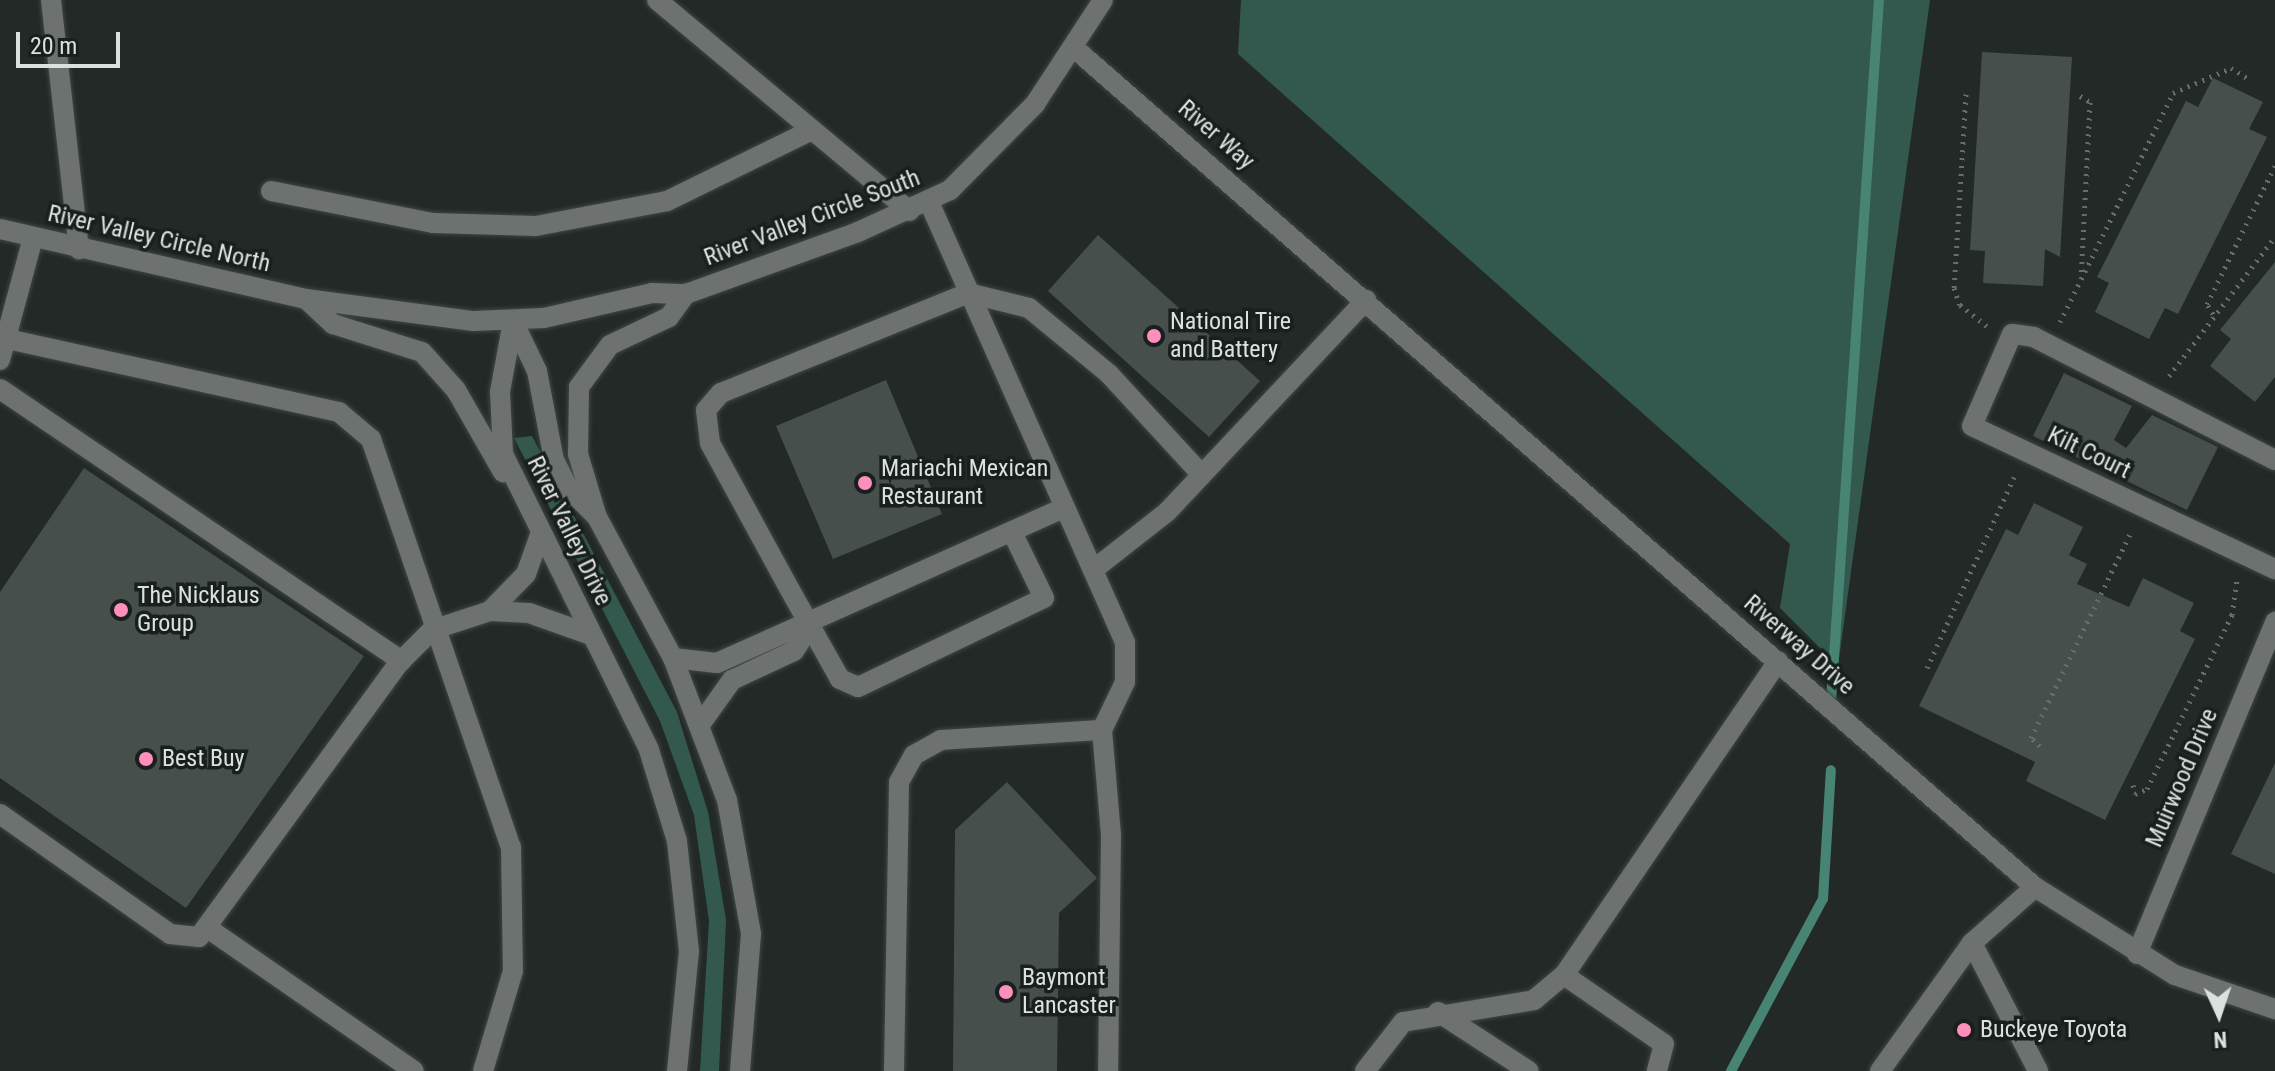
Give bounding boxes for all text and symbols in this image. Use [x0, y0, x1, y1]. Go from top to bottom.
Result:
scale bar [20, 16, 124, 66]
text: 20 m [30, 32, 77, 60]
street label: River Way [1172, 94, 1260, 176]
street label: River Valley Circle South [700, 164, 924, 272]
street label: River Valley Circle North [45, 199, 273, 279]
place label: National Tire and Battery [1170, 308, 1292, 364]
marker: National Tire and Battery [1145, 327, 1163, 345]
street label: Kilt Court [2043, 421, 2135, 485]
street label: River Valley Drive [520, 452, 618, 610]
place label: Mariachi Mexican Restaurant [881, 455, 1048, 511]
marker: Mariachi Mexican Restaurant [856, 474, 874, 492]
place label: The Nicklaus Group [137, 582, 260, 638]
street label: Riverway Drive [1738, 589, 1860, 701]
marker: The Nicklaus Group [112, 601, 130, 619]
street label: Muirwood Drive [2140, 704, 2224, 852]
place label: Best Buy [162, 745, 245, 773]
marker: Best Buy [137, 750, 155, 768]
place label: Baymont Lancaster [1022, 964, 1116, 1020]
north arrow [2179, 975, 2259, 1055]
marker: Baymont Lancaster [997, 983, 1015, 1001]
place label: Buckeye Toyota [1980, 1016, 2128, 1044]
marker: Buckeye Toyota [1955, 1021, 1973, 1039]
text: N [2213, 1027, 2228, 1052]

